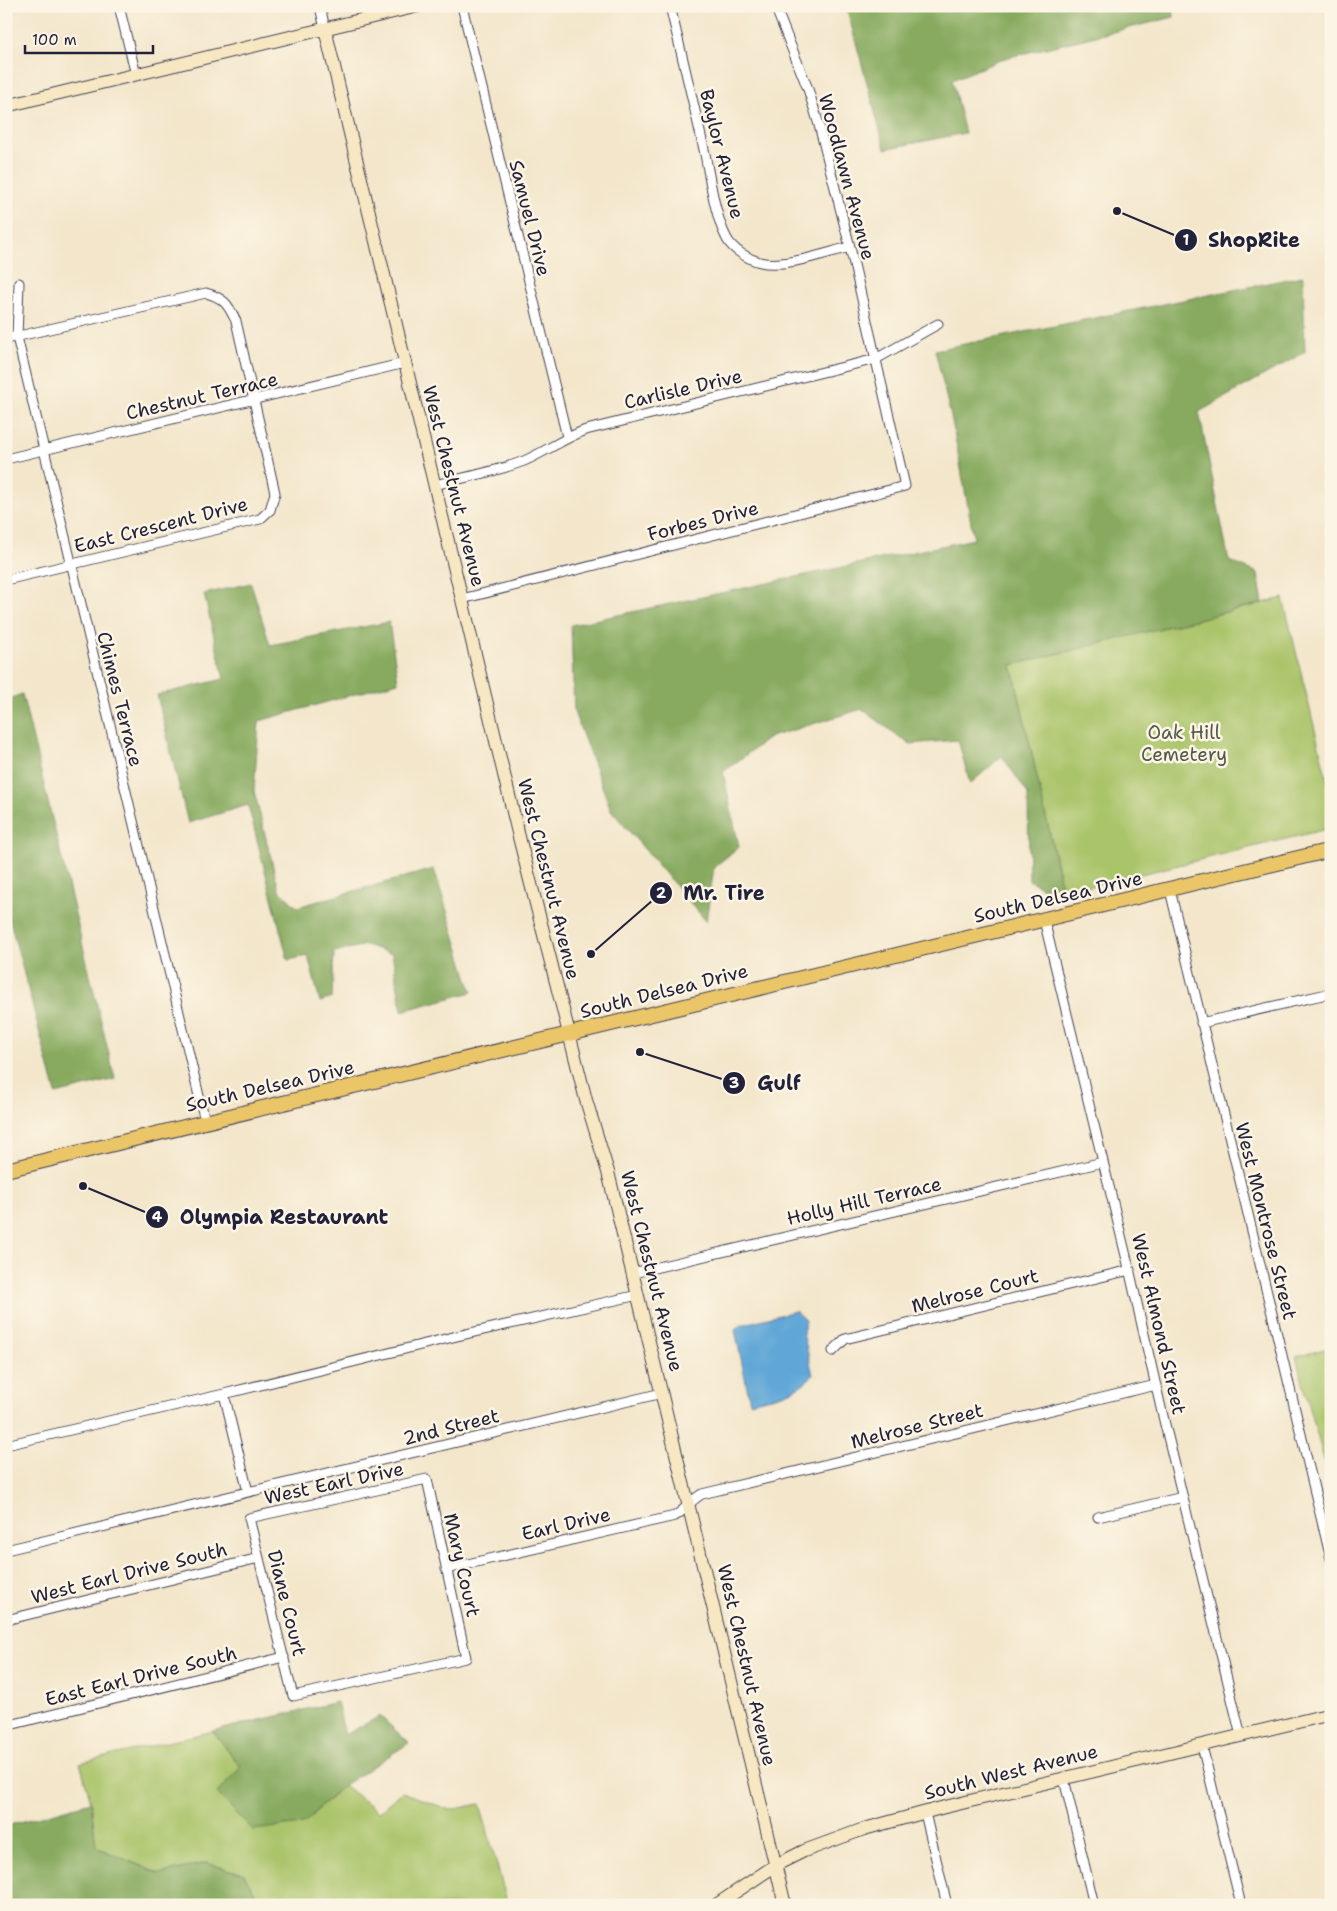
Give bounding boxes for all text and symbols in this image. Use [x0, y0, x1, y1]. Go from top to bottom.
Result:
scale bar [25, 22, 152, 54]
text: 100 m [32, 30, 77, 50]
street label: Baylor Avenue [694, 87, 750, 221]
street label: Woodlawn Avenue [813, 91, 881, 263]
street label: Samuel Drive [504, 157, 556, 279]
callout: ShopRite [1173, 222, 1311, 257]
text: ShopRite [1208, 227, 1300, 253]
text: 1 [1183, 230, 1190, 250]
street label: Carlisle Drive [621, 363, 745, 415]
street label: Chestnut Terrace [124, 366, 280, 426]
street label: West Chestnut Avenue [417, 383, 491, 589]
street label: East Crescent Drive [71, 491, 251, 559]
street label: Forbes Drive [645, 495, 761, 547]
street label: Chimes Terrace [91, 629, 149, 769]
park label: Oak Hill Cemetery [1141, 720, 1227, 767]
street label: West Chestnut Avenue [512, 776, 586, 982]
street label: South Delsea Drive [971, 865, 1145, 929]
callout: Mr. Tire [648, 875, 775, 910]
text: Mr. Tire [683, 880, 765, 906]
text: 2 [656, 883, 667, 903]
street label: South Delsea Drive [577, 958, 751, 1024]
street label: South Delsea Drive [183, 1054, 357, 1118]
callout: Gulf [722, 1065, 810, 1100]
text: Gulf [757, 1070, 801, 1096]
text: 3 [729, 1073, 739, 1093]
street label: West Montrose Street [1229, 1120, 1303, 1322]
street label: West Chestnut Avenue [615, 1168, 689, 1374]
street label: Holly Hill Terrace [784, 1171, 944, 1231]
callout: Olympia Restaurant [144, 1199, 398, 1234]
text: Olympia Restaurant [180, 1204, 389, 1230]
text: 4 [152, 1207, 163, 1227]
street label: West Almond Street [1126, 1231, 1192, 1417]
street label: Melrose Court [909, 1263, 1041, 1319]
street label: Melrose Street [848, 1397, 986, 1455]
street label: 2nd Street [400, 1403, 502, 1451]
street label: West Earl Drive [262, 1456, 406, 1510]
street label: Earl Drive [519, 1502, 613, 1546]
street label: Mary Court [438, 1511, 486, 1619]
street label: West Earl Drive South [28, 1537, 230, 1609]
street label: Diane Court [262, 1547, 312, 1659]
street label: West Chestnut Avenue [712, 1562, 782, 1768]
street label: East Earl Drive South [43, 1640, 239, 1712]
street label: South West Avenue [922, 1738, 1100, 1806]

